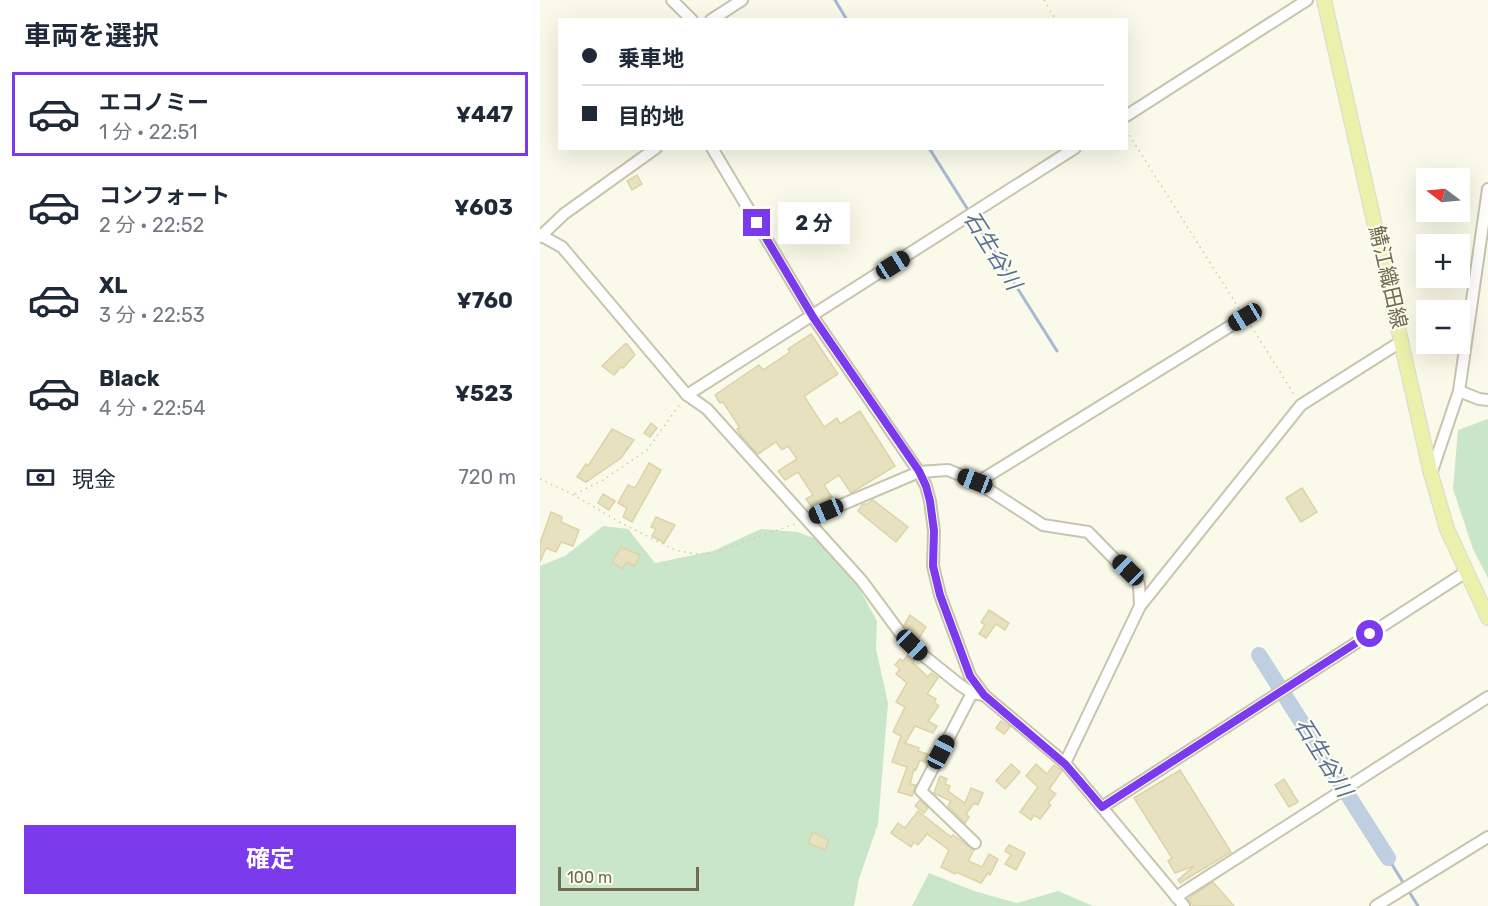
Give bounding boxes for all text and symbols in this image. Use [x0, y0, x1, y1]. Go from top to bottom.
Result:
text: 車両を選択 [24, 20, 159, 52]
text: 乗車地 [618, 45, 684, 72]
icon: car [27, 87, 81, 141]
text: エコノミー [99, 89, 209, 116]
text: ¥447 [456, 101, 513, 128]
text: 目的地 [618, 103, 684, 130]
text: 1 分 · 22:51 [99, 120, 198, 144]
north arrow [1416, 168, 1470, 222]
map controls [1416, 168, 1470, 354]
icon: car [27, 180, 81, 234]
text: コンフォート [99, 182, 230, 209]
text: ¥603 [454, 194, 513, 221]
callout: 2 分 [778, 202, 850, 244]
water label: 石生谷川 [958, 206, 1028, 296]
route end [743, 209, 770, 236]
text: 2 分 [795, 211, 833, 235]
text: 2 分 · 22:52 [99, 213, 204, 237]
street label: 鯖江織田線 [1364, 223, 1412, 331]
button: + [1416, 234, 1470, 288]
car [873, 248, 913, 282]
text: XL [99, 272, 127, 299]
icon: car [27, 273, 81, 327]
text: ¥760 [457, 287, 513, 314]
car [1225, 300, 1265, 334]
button: − [1416, 300, 1470, 354]
text: 3 分 · 22:53 [99, 303, 205, 327]
text: Black [99, 365, 160, 392]
icon: car [27, 366, 81, 420]
text: ¥523 [455, 380, 513, 407]
text: 4 分 · 22:54 [99, 396, 206, 420]
icon: cash [24, 461, 57, 494]
text: 720 m [459, 465, 516, 489]
text: 現金 [72, 466, 116, 493]
car [955, 466, 995, 496]
car [806, 496, 846, 526]
car [1109, 551, 1147, 589]
route start [1356, 620, 1383, 647]
car [893, 626, 931, 664]
water label: 石生谷川 [1289, 713, 1359, 803]
car [925, 732, 957, 772]
button: 確定 [24, 825, 516, 894]
scale bar [558, 864, 699, 892]
text: 100 m [567, 868, 612, 887]

